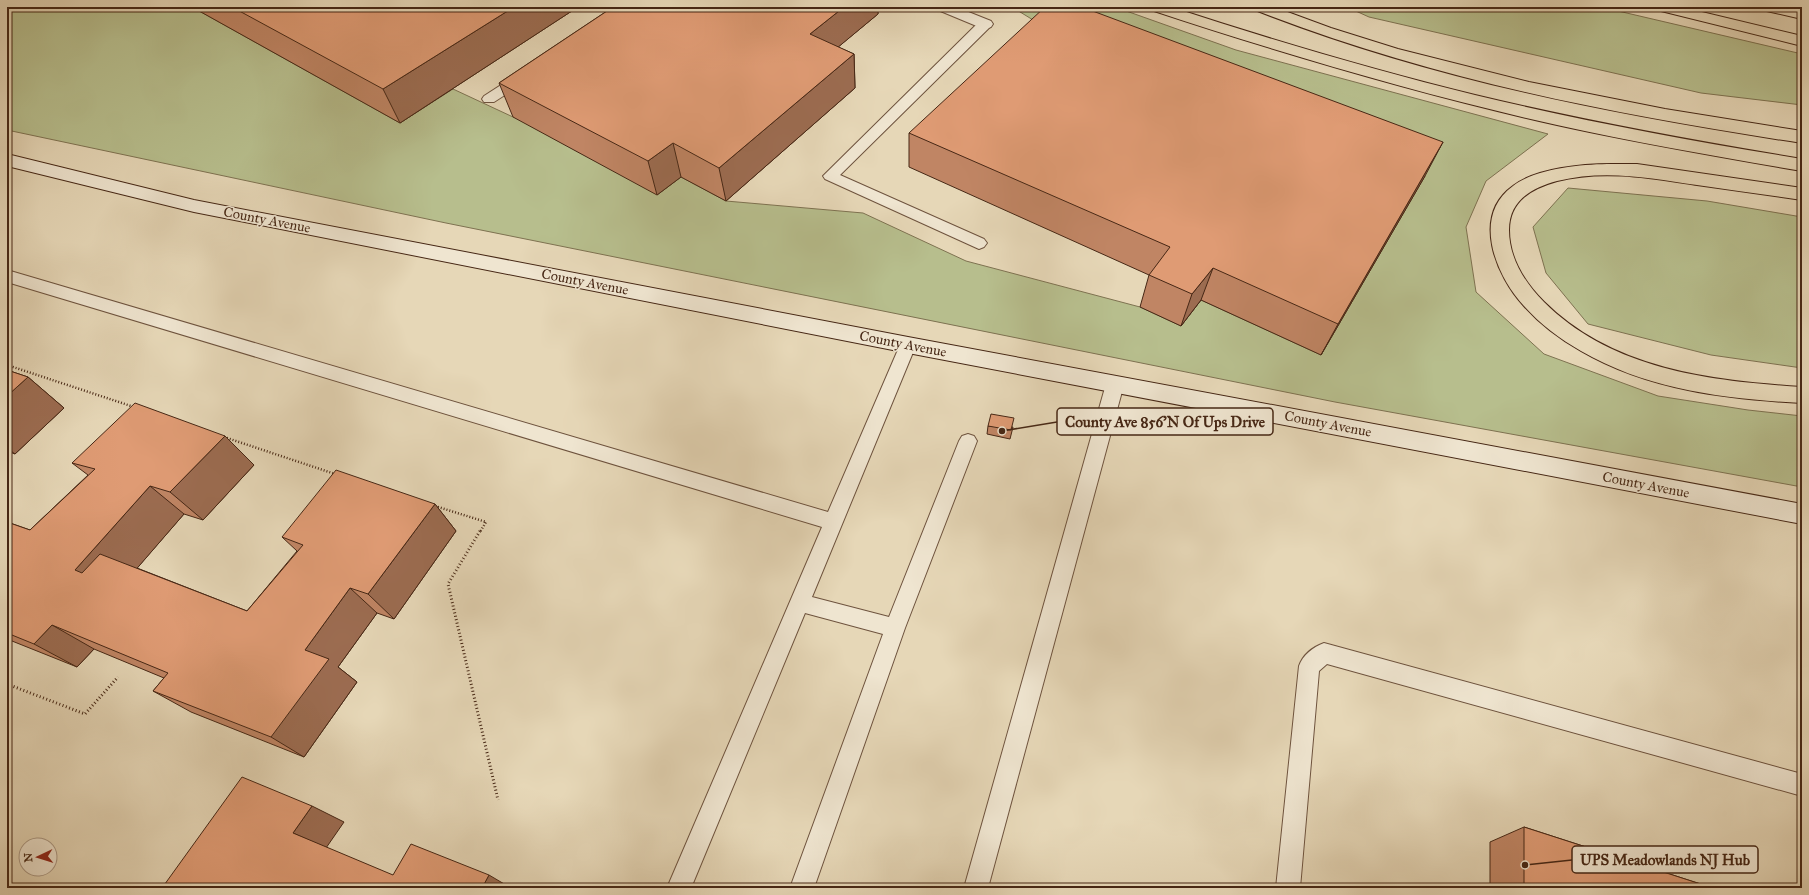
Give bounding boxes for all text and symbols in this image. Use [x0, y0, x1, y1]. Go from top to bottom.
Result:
street label: County Avenue [222, 203, 312, 237]
street label: County Avenue [540, 265, 630, 299]
street label: County Avenue [858, 327, 948, 361]
street label: County Avenue [1283, 407, 1373, 441]
callout: County Ave 856'N Of Ups Drive [1057, 408, 1273, 435]
text: County Ave 856'N Of Ups Drive [1065, 413, 1266, 432]
street label: County Avenue [1601, 468, 1691, 502]
north arrow [18, 837, 58, 877]
callout: UPS Meadowlands NJ Hub [1572, 846, 1758, 873]
text: UPS Meadowlands NJ Hub [1580, 851, 1751, 870]
text: N [22, 852, 35, 863]

